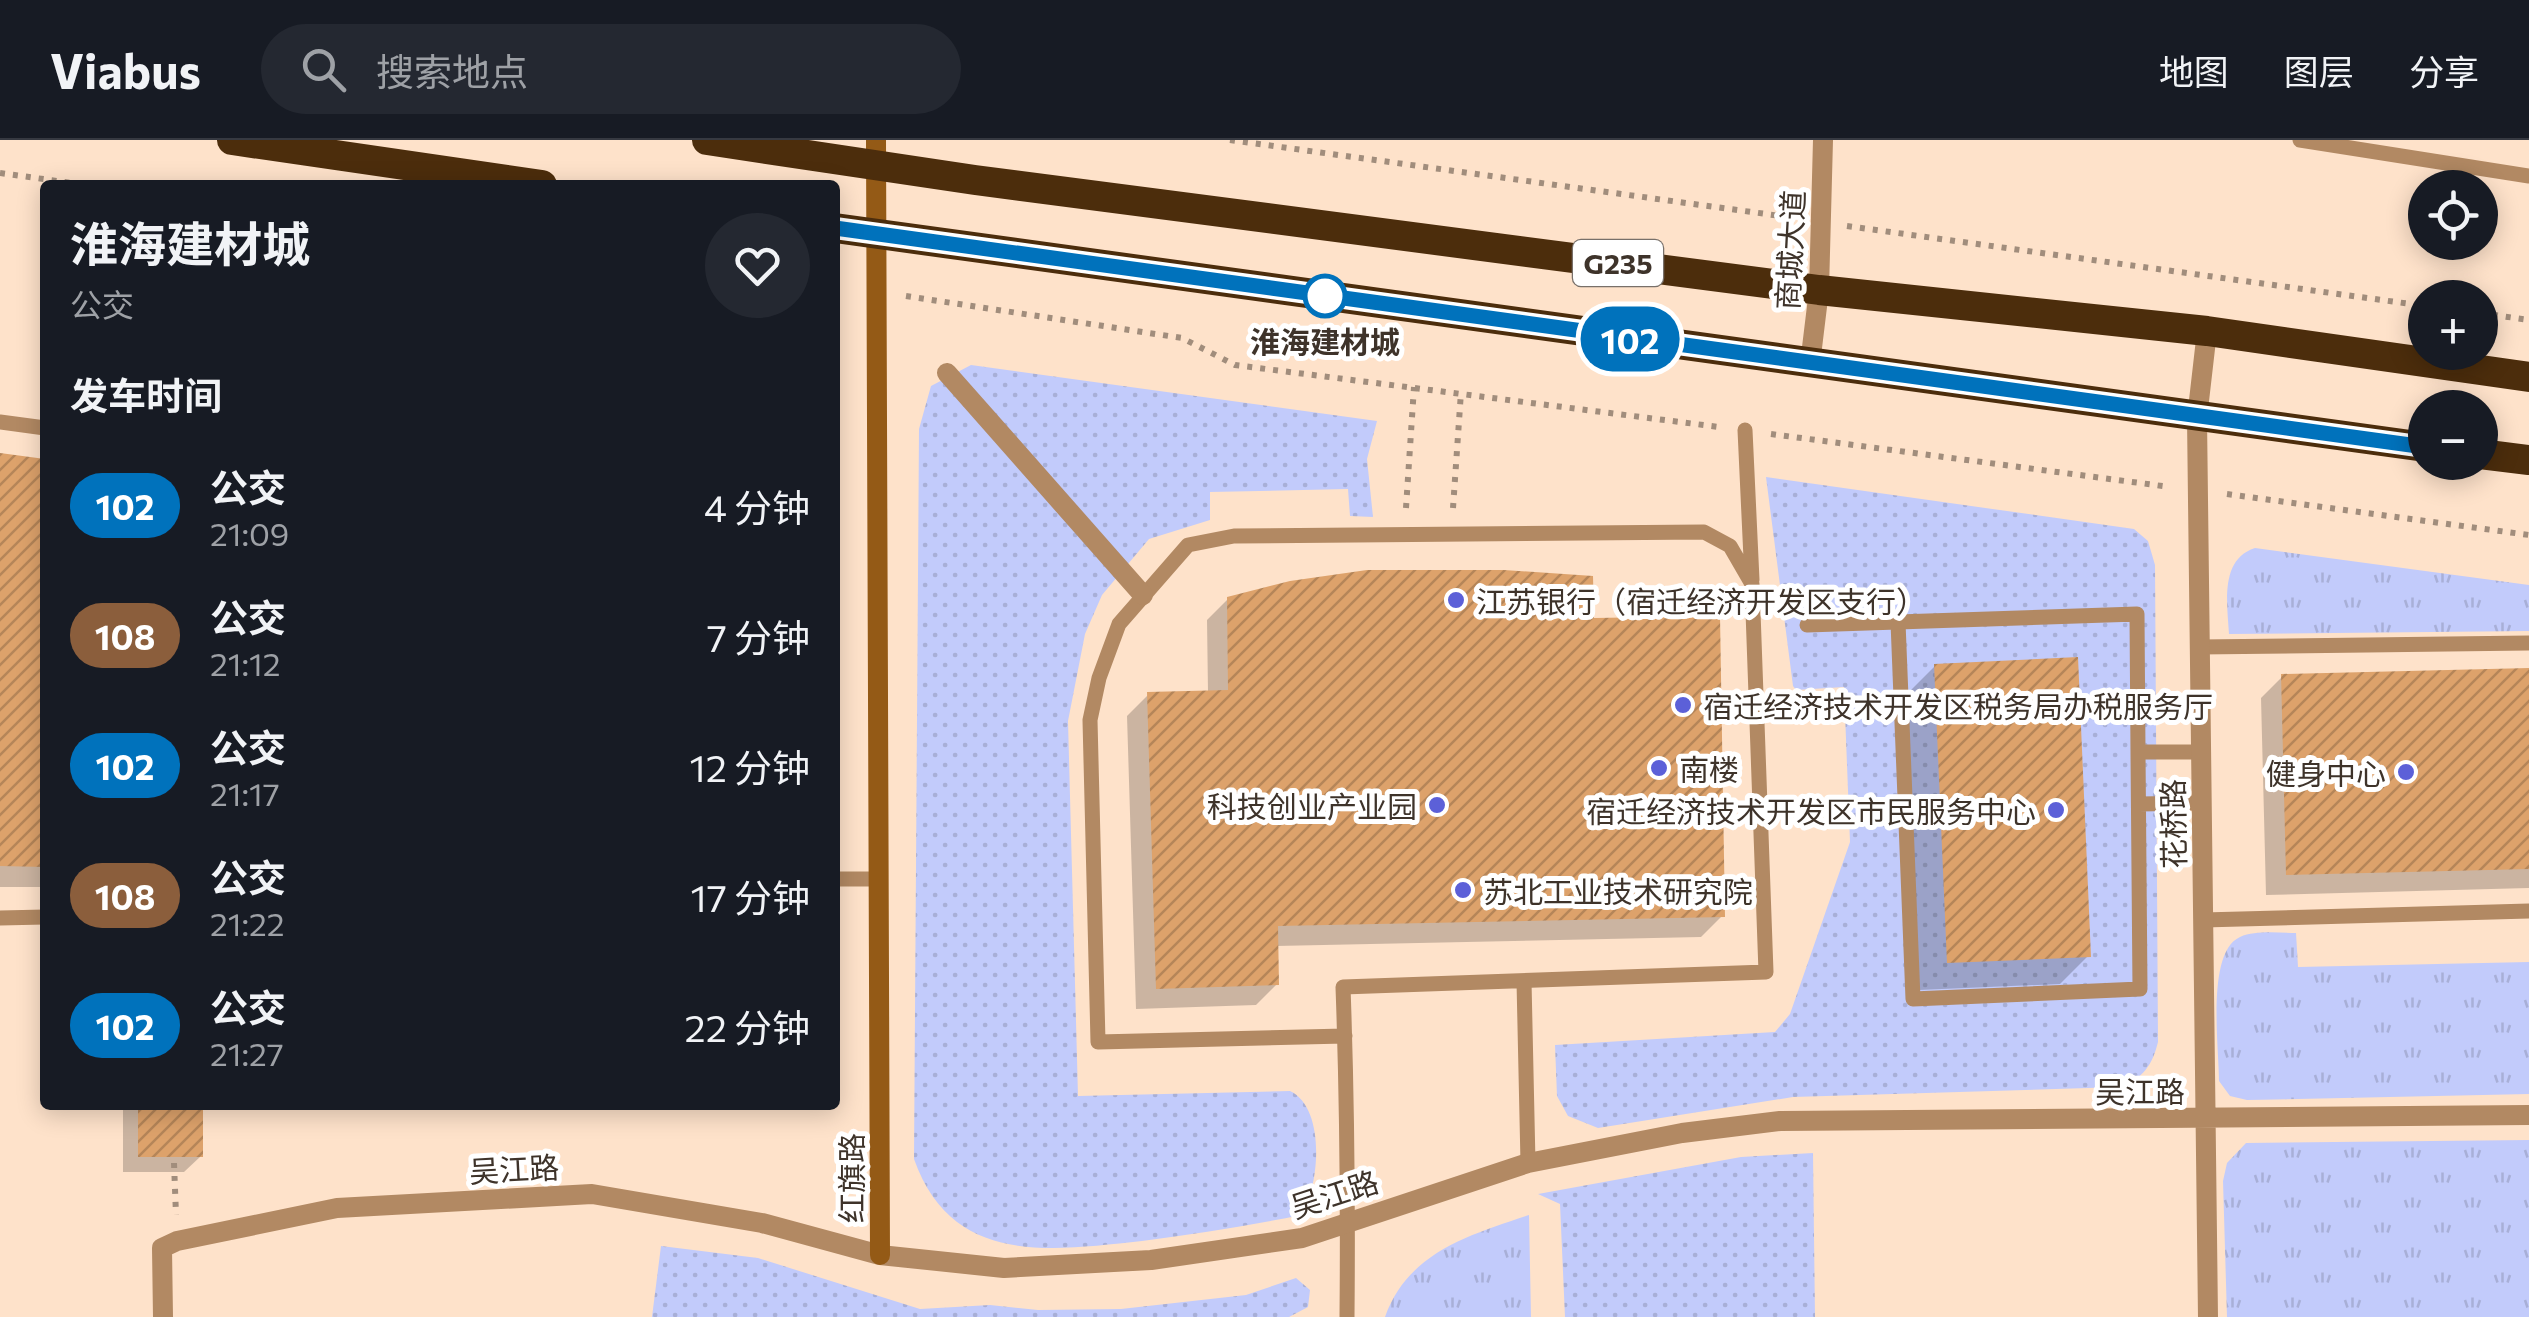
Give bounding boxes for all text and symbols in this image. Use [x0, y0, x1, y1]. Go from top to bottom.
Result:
search box [261, 24, 961, 114]
text: Viabus [50, 40, 201, 99]
icon: search [296, 42, 351, 97]
text: 搜索地点 [376, 47, 528, 94]
text: 地图 [2159, 49, 2229, 92]
text: 图层 [2284, 49, 2354, 92]
text: 分享 [2409, 49, 2479, 92]
map controls [2408, 170, 2498, 480]
button: locate [2408, 170, 2498, 260]
street label: 商城大道 [1767, 189, 1811, 311]
text: 淮海建材城 [70, 213, 310, 272]
button: heart [705, 213, 810, 318]
road number: G235 [1573, 240, 1663, 286]
marker: 淮海建材城 [1304, 275, 1346, 317]
button: + [2408, 280, 2498, 370]
text: 公交 [70, 284, 134, 324]
line badge: 102 [1572, 306, 1688, 372]
text: 102 [1601, 318, 1659, 361]
place label: 淮海建材城 [1250, 322, 1400, 359]
text: 发车时间 [70, 371, 222, 418]
button: − [2408, 390, 2498, 480]
text: 公交 [210, 463, 286, 510]
text: 4 分钟 [704, 483, 810, 530]
text: 102 [96, 484, 154, 527]
text: 21:09 [210, 513, 289, 553]
place label: 江苏银行（宿迁经济开发区支行） [1476, 582, 1926, 619]
marker: 江苏银行（宿迁经济开发区支行） [1445, 589, 1467, 611]
text: 公交 [210, 593, 286, 640]
text: 7 分钟 [707, 613, 810, 660]
text: 108 [95, 614, 155, 657]
text: 21:12 [210, 643, 280, 683]
place label: 宿迁经济技术开发区税务局办税服务厅 [1703, 687, 2213, 724]
marker: 宿迁经济技术开发区税务局办税服务厅 [1672, 694, 1694, 716]
text: 公交 [210, 723, 286, 770]
text: 12 分钟 [689, 743, 810, 790]
text: 102 [96, 744, 154, 787]
place label: 南楼 [1679, 750, 1739, 787]
place label: 健身中心 [2266, 754, 2386, 791]
marker: 南楼 [1648, 757, 1670, 779]
marker: 健身中心 [2395, 761, 2417, 783]
text: 21:17 [210, 773, 280, 813]
street label: 花桥路 [2153, 779, 2191, 869]
place label: 科技创业产业园 [1207, 787, 1417, 824]
place label: 宿迁经济技术开发区市民服务中心 [1586, 792, 2036, 829]
marker: 科技创业产业园 [1426, 794, 1448, 816]
marker: 宿迁经济技术开发区市民服务中心 [2045, 799, 2067, 821]
text: 公交 [210, 853, 286, 900]
place label: 苏北工业技术研究院 [1483, 872, 1753, 909]
text: 17 分钟 [690, 873, 810, 920]
text: 108 [95, 874, 155, 917]
marker: 苏北工业技术研究院 [1452, 879, 1474, 901]
text: 21:22 [210, 903, 284, 943]
text: 公交 [210, 983, 286, 1030]
text: 22 分钟 [685, 1003, 810, 1050]
text: 102 [96, 1004, 154, 1047]
text: 21:27 [210, 1033, 284, 1073]
street label: 吴江路 [2095, 1072, 2185, 1109]
street label: 红旗路 [832, 1133, 869, 1223]
street label: 吴江路 [468, 1147, 560, 1189]
street label: 吴江路 [1285, 1161, 1383, 1225]

